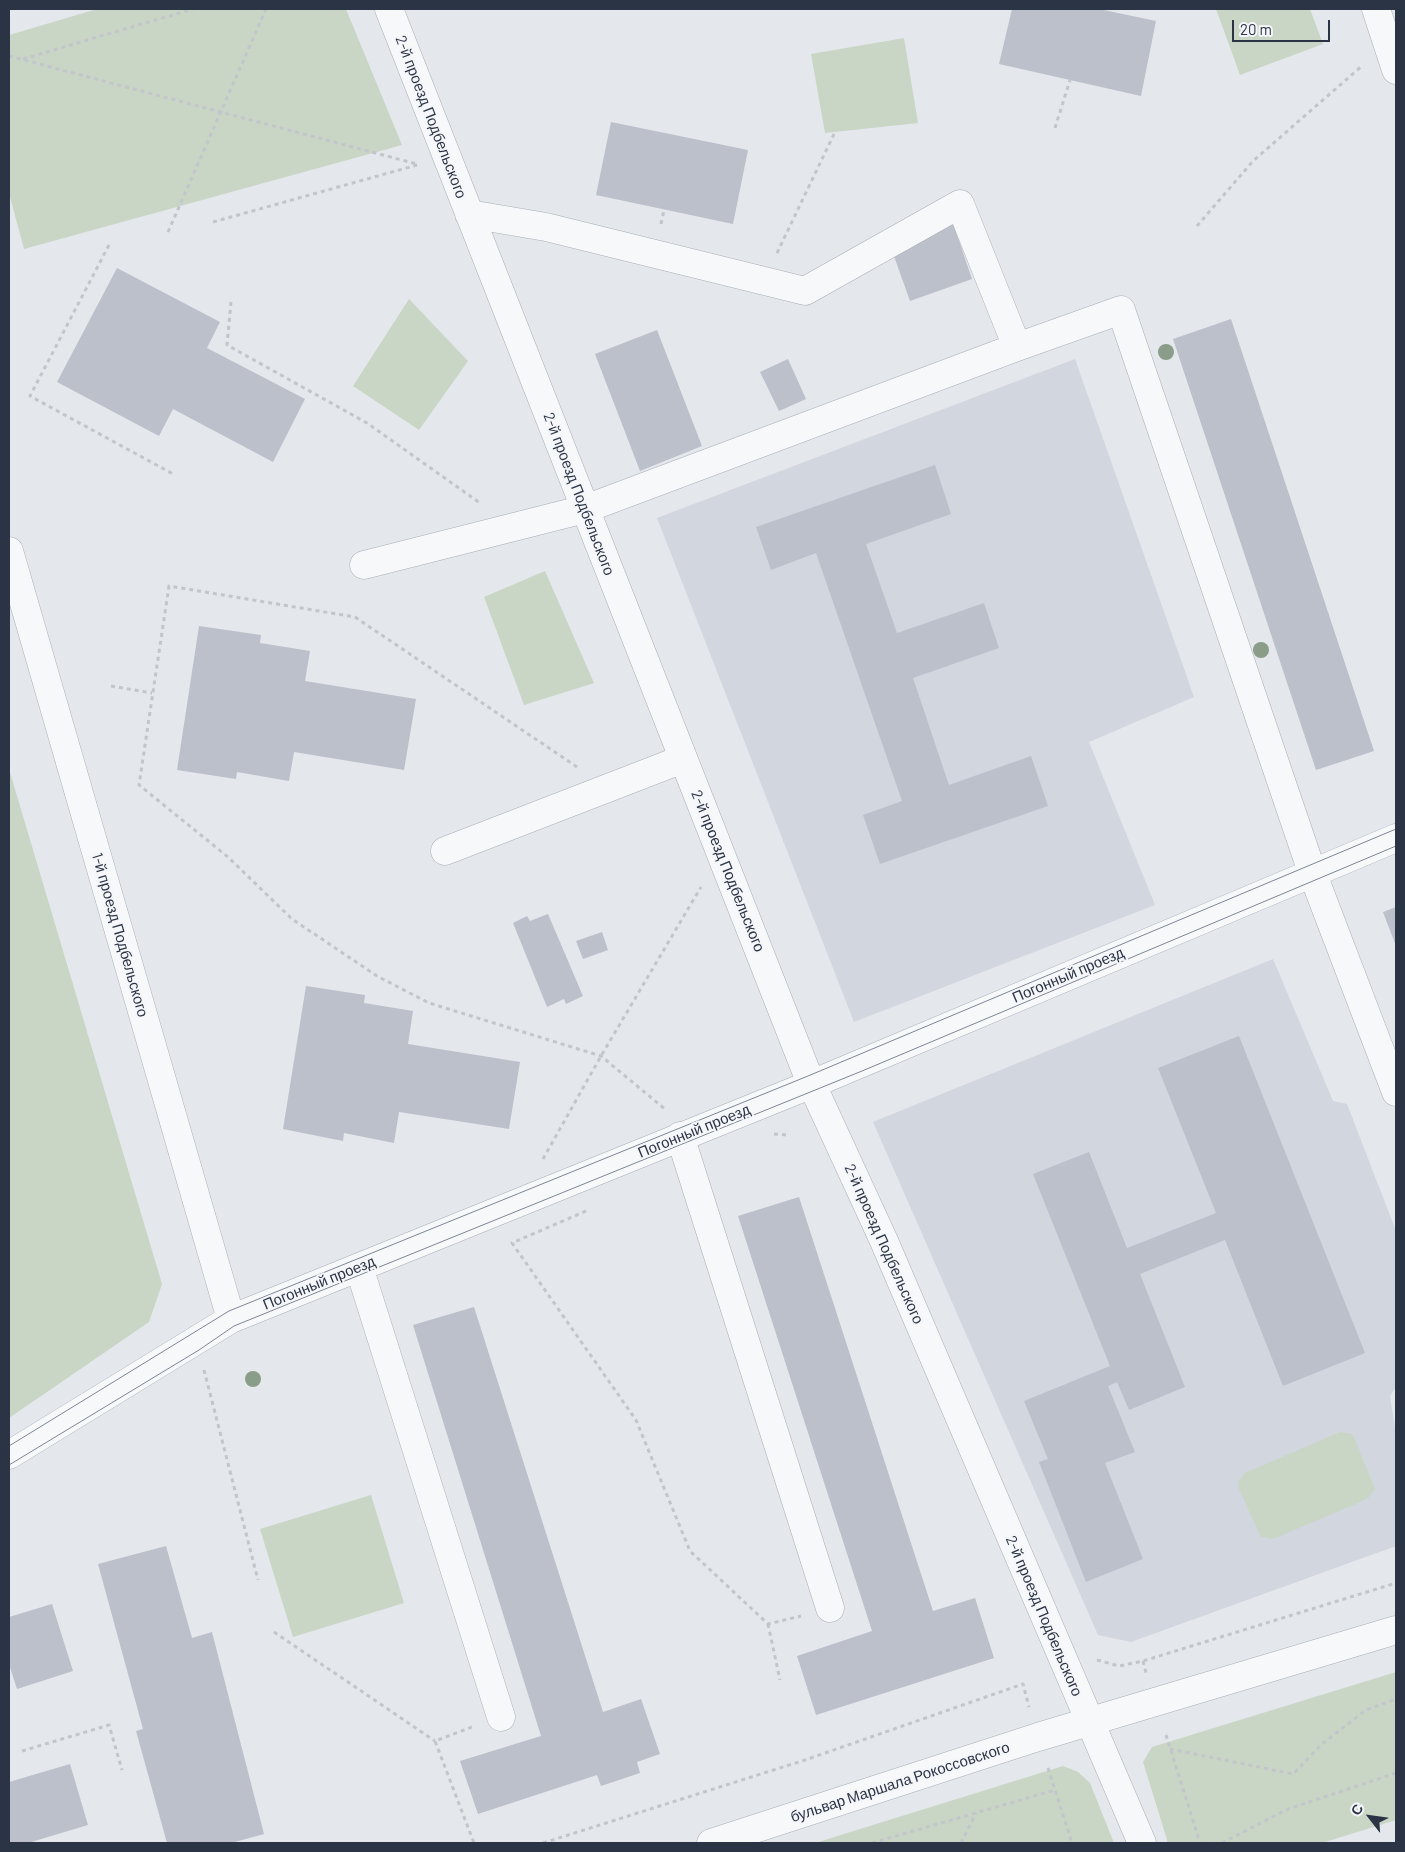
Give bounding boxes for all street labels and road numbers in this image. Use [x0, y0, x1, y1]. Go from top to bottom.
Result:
street label: 2-й проезд Подбельского [392, 33, 470, 201]
street label: 2-й проезд Подбельского [540, 410, 618, 578]
street label: 2-й проезд Подбельского [687, 787, 769, 955]
street label: 1-й проезд Подбельского [88, 851, 152, 1019]
street label: Погонный проезд [1010, 943, 1126, 1007]
street label: Погонный проезд [635, 1100, 753, 1162]
street label: 2-й проезд Подбельского [841, 1161, 927, 1327]
street label: Погонный проезд [260, 1252, 378, 1314]
street label: 2-й проезд Подбельского [1002, 1533, 1086, 1699]
street label: бульвар Маршала Рокоссовского [788, 1738, 1012, 1826]

